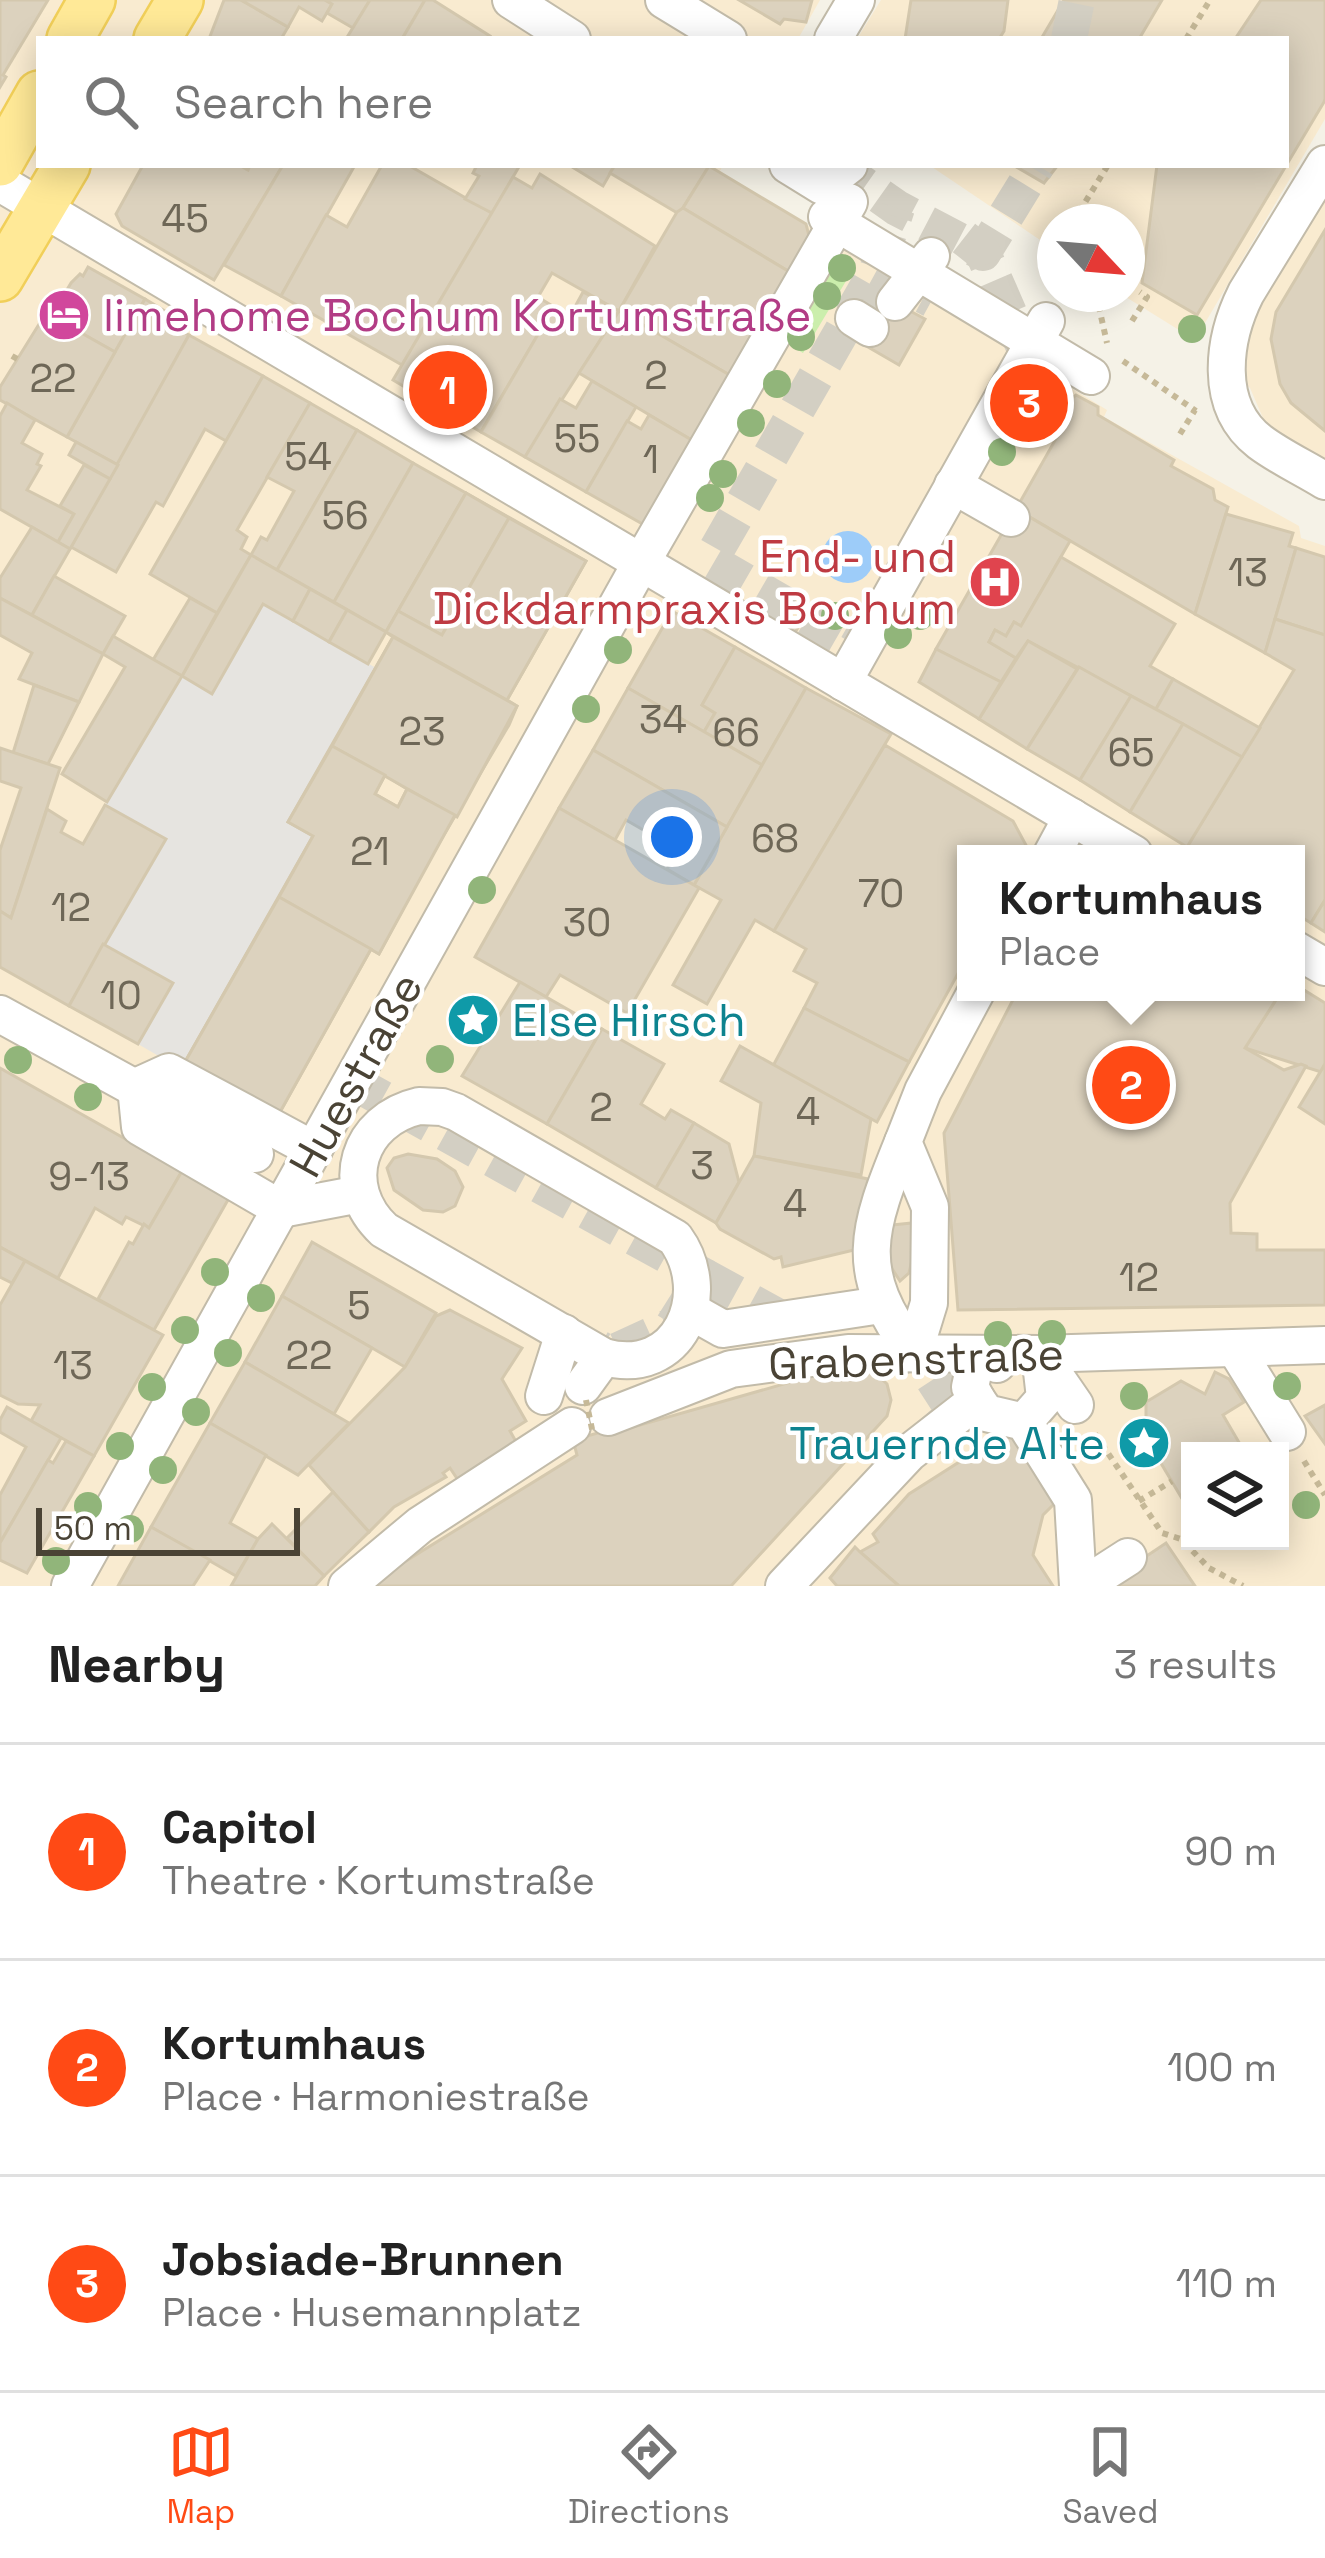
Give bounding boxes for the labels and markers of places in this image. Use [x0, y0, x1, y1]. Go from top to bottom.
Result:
hotel icon: limehome Bochum Kortumstraße [36, 287, 92, 343]
place label: limehome Bochum Kortumstraße [103, 287, 811, 344]
pin: 1 [409, 345, 487, 435]
pin: 3 [990, 358, 1068, 448]
place label: End- und Dickdarmpraxis Bochum [433, 528, 956, 637]
hospital icon: End- und Dickdarmpraxis Bochum [967, 554, 1023, 610]
place icon: Else Hirsch [445, 992, 501, 1048]
place label: Else Hirsch [512, 992, 746, 1049]
pin: 2 [1092, 1040, 1170, 1130]
place label: Trauernde Alte [789, 1415, 1105, 1472]
place icon: Trauernde Alte [1116, 1415, 1172, 1471]

